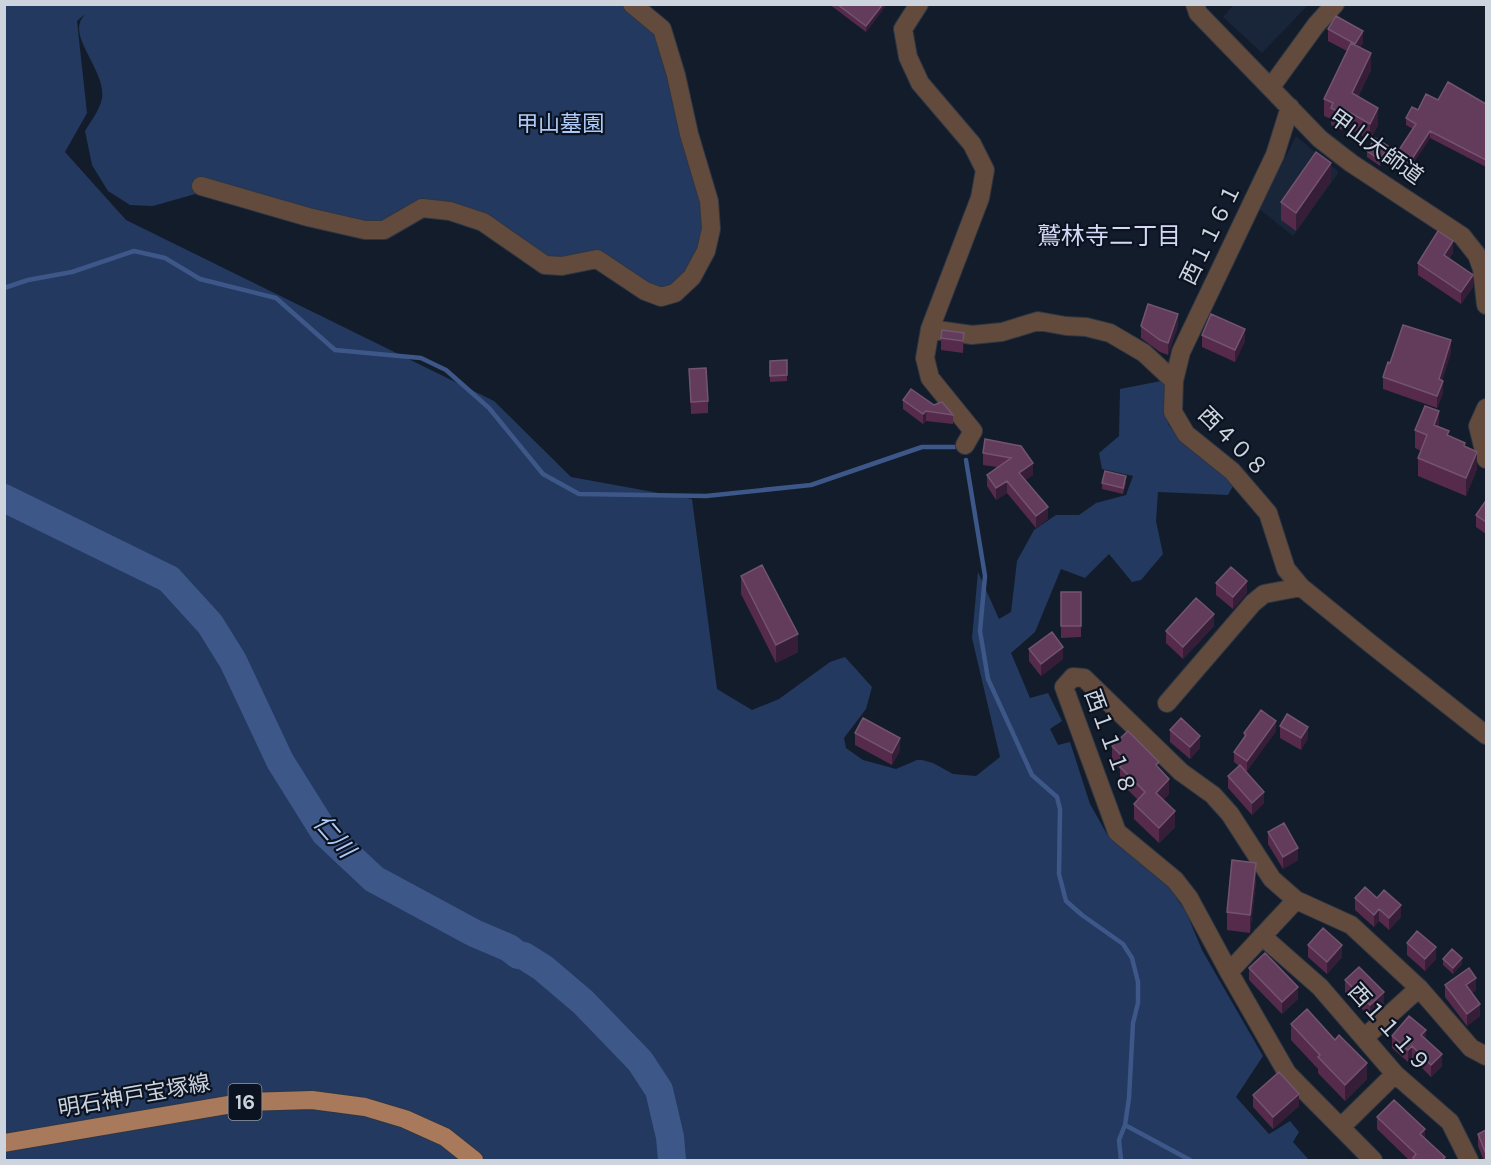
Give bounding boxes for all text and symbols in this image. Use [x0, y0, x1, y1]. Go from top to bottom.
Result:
street label: 甲山大師道 [1324, 104, 1428, 190]
park label: 甲山墓園 [516, 111, 604, 137]
street label: 西１１６１ [1175, 179, 1247, 289]
district label: 鷲林寺二丁目 [1037, 222, 1181, 250]
street label: 西４０８ [1193, 402, 1273, 482]
street label: 西１１１８ [1079, 686, 1141, 798]
water label: 仁川 [308, 809, 362, 866]
street label: 西１１１９ [1343, 978, 1435, 1078]
street label: 明石神戸宝塚線 [56, 1070, 212, 1122]
road number: 16 [228, 1084, 262, 1120]

